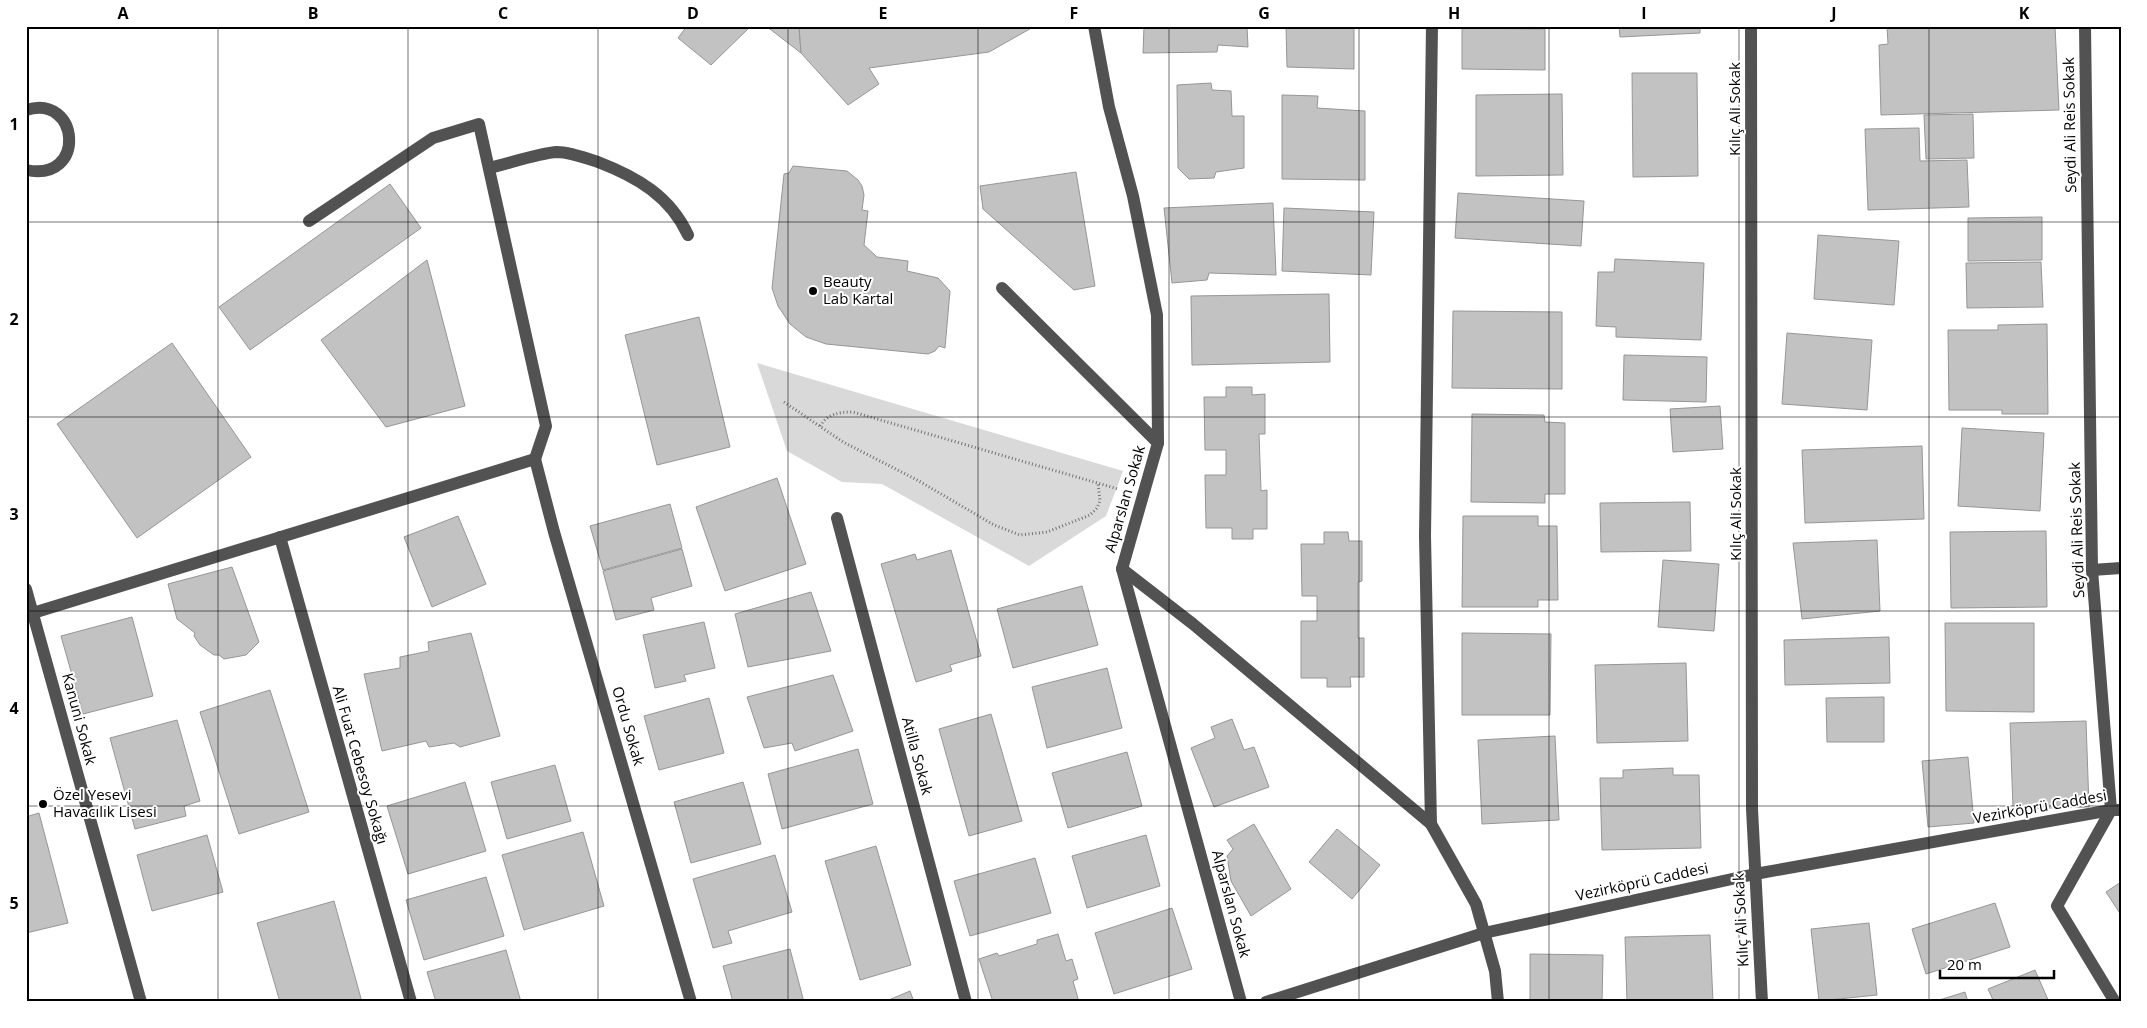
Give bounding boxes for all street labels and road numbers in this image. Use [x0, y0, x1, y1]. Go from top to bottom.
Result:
street label: Seydi Ali Reis Sokak [2058, 57, 2080, 193]
street label: Kılıç Ali Sokak [1724, 62, 1744, 156]
street label: Alparslan Sokak [1099, 443, 1149, 555]
street label: Seydi Ali Reis Sokak [2064, 462, 2088, 598]
street label: Kılıç Ali Sokak [1725, 467, 1745, 561]
street label: Kanuni Sokak [58, 671, 102, 767]
street label: Ali Fuat Cebesoy Sokağı [329, 683, 393, 846]
street label: Ordu Sokak [608, 684, 650, 768]
street label: Atilla Sokak [898, 715, 938, 797]
street label: Vezirköprü Caddesi [1972, 784, 2108, 828]
street label: Alparslan Sokak [1208, 848, 1256, 960]
street label: Vezirköprü Caddesi [1574, 857, 1710, 905]
street label: Kılıç Ali Sokak [1728, 873, 1752, 967]

